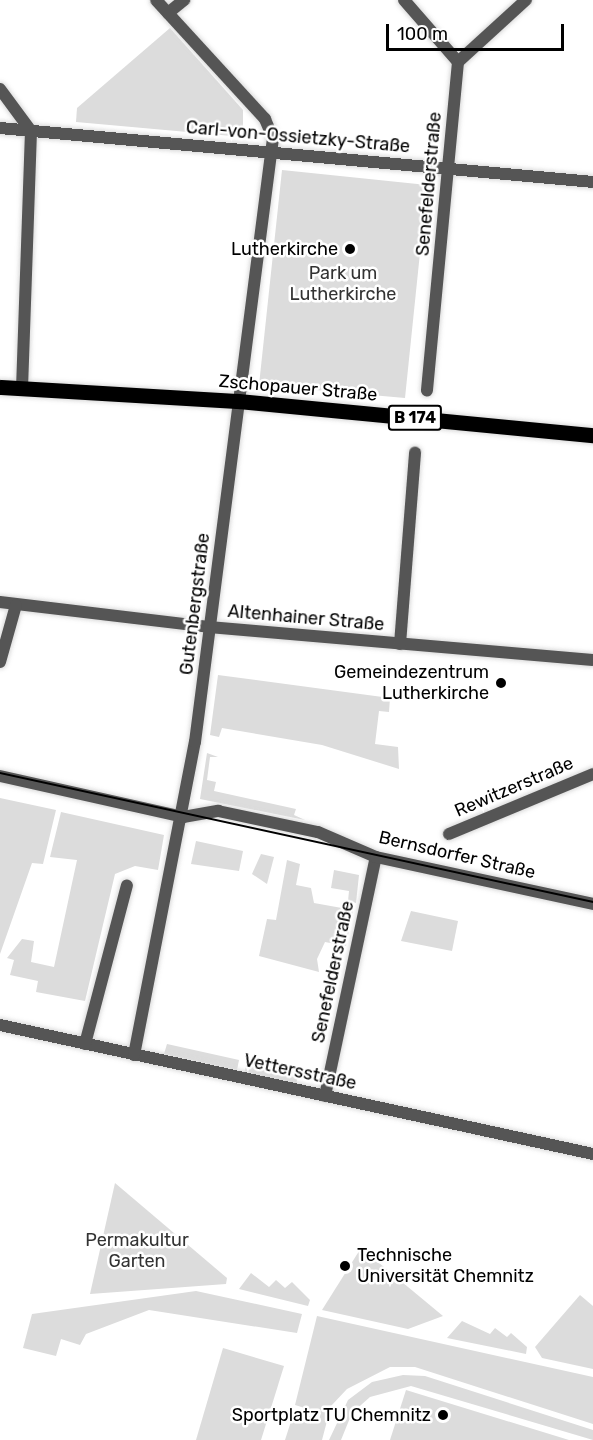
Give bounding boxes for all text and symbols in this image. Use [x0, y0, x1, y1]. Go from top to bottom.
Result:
scale bar [389, 12, 568, 50]
text: 100 m [397, 23, 448, 45]
street label: Senefelderstraße [412, 111, 446, 257]
street label: Carl-von-Ossietzky-Straße [185, 116, 411, 158]
place label: Lutherkirche [231, 238, 338, 260]
marker: Lutherkirche [343, 242, 357, 256]
park label: Park um Lutherkirche [290, 263, 396, 306]
street label: Zschopauer Straße [218, 370, 378, 406]
road number: B 174 [386, 405, 444, 431]
street label: Gutenbergstraße [176, 532, 214, 676]
street label: Altenhainer Straße [227, 600, 385, 636]
place label: Gemeindezentrum Lutherkirche [334, 662, 489, 704]
marker: Gemeindezentrum Lutherkirche [494, 676, 508, 690]
street label: Rewitzerstraße [451, 752, 577, 822]
street label: Bernsdorfer Straße [376, 826, 538, 884]
street label: Senefelderstraße [307, 899, 359, 1045]
street label: Vettersstraße [242, 1050, 358, 1094]
park label: Permakultur Garten [85, 1230, 189, 1272]
place label: Technische Universität Chemnitz [357, 1245, 534, 1288]
marker: Technische Universität Chemnitz [338, 1259, 352, 1273]
place label: Sportplatz TU Chemnitz [231, 1404, 431, 1426]
marker: Sportplatz TU Chemnitz [436, 1408, 450, 1422]

